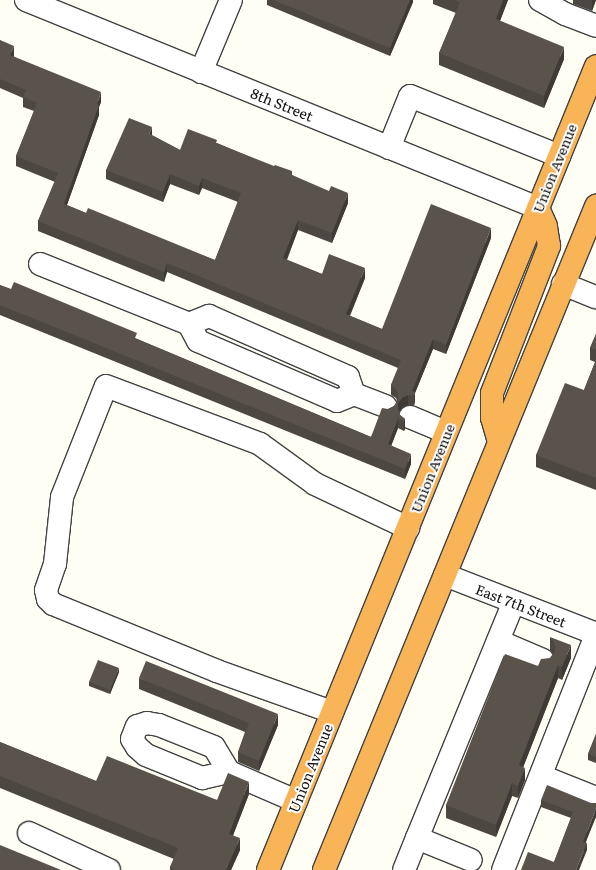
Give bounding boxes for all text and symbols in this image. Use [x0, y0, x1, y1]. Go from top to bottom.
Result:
street label: 8th Street [248, 84, 316, 124]
street label: Union Avenue [529, 121, 579, 215]
street label: Union Avenue [407, 421, 457, 515]
street label: East 7th Street [473, 580, 569, 630]
street label: Union Avenue [285, 721, 335, 815]

